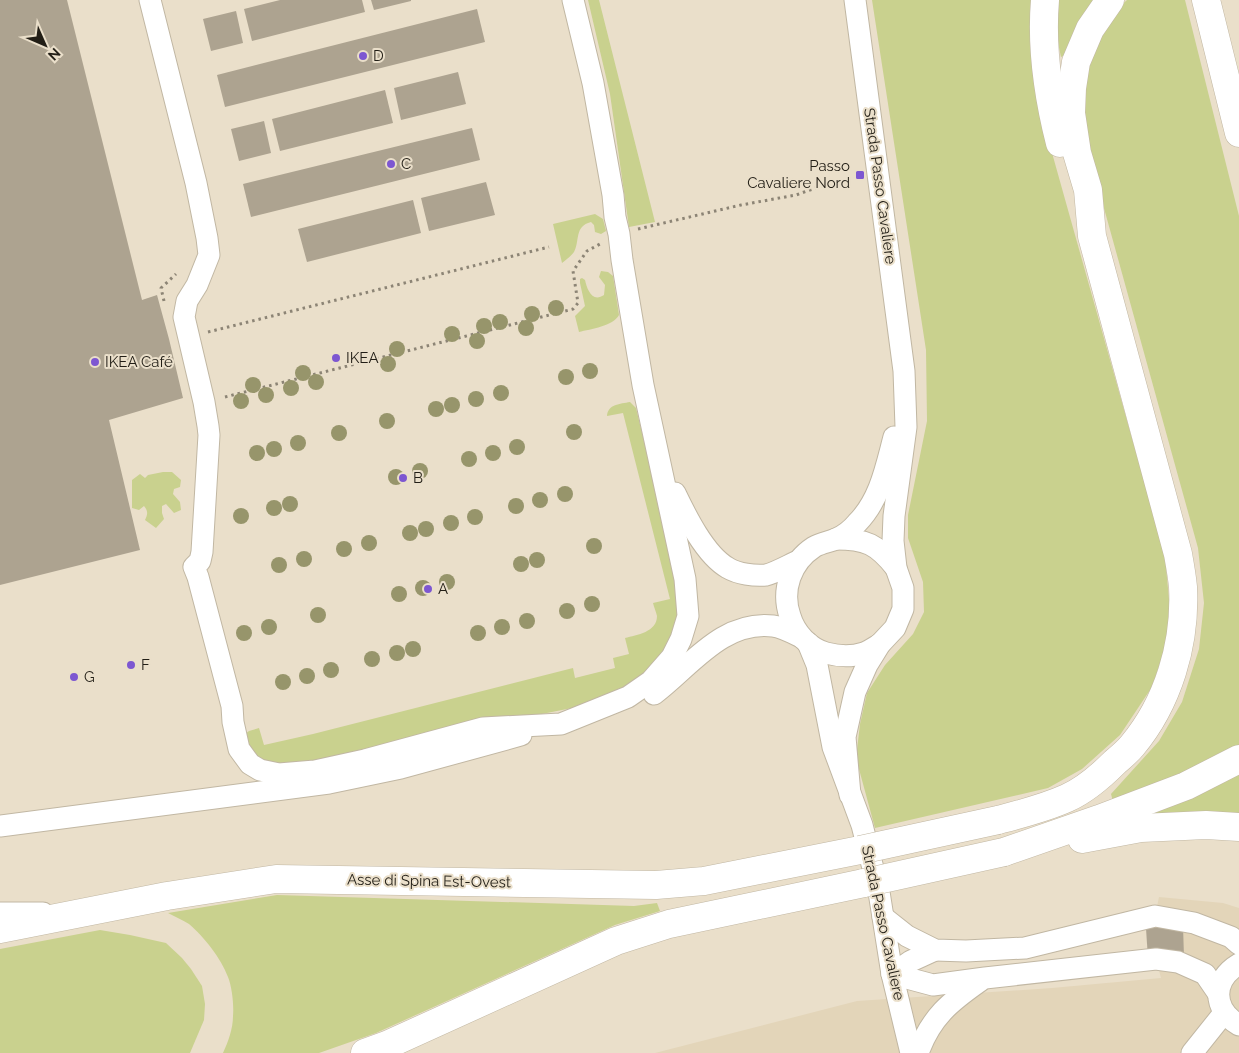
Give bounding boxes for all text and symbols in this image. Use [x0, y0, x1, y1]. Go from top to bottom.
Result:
north arrow [20, 20, 70, 70]
text: N [45, 45, 64, 64]
place label: D [373, 47, 384, 65]
marker: D [357, 50, 369, 62]
street label: Strada Passo Cavaliere [860, 107, 900, 265]
place label: C [401, 155, 411, 173]
place label: Passo Cavaliere Nord [747, 157, 850, 192]
marker: C [385, 158, 397, 170]
marker: Passo Cavaliere Nord [854, 169, 866, 181]
place label: IKEA [346, 349, 379, 367]
marker: IKEA [330, 352, 342, 364]
place label: IKEA Café [105, 353, 173, 371]
marker: IKEA Café [89, 356, 101, 368]
place label: B [413, 469, 423, 487]
marker: B [397, 472, 409, 484]
place label: A [438, 580, 448, 598]
marker: A [422, 583, 434, 595]
place label: F [141, 656, 150, 674]
marker: F [125, 659, 137, 671]
place label: G [84, 668, 95, 686]
marker: G [68, 671, 80, 683]
street label: Strada Passo Cavaliere [858, 844, 908, 1002]
street label: Asse di Spina Est-Ovest [347, 871, 511, 891]

